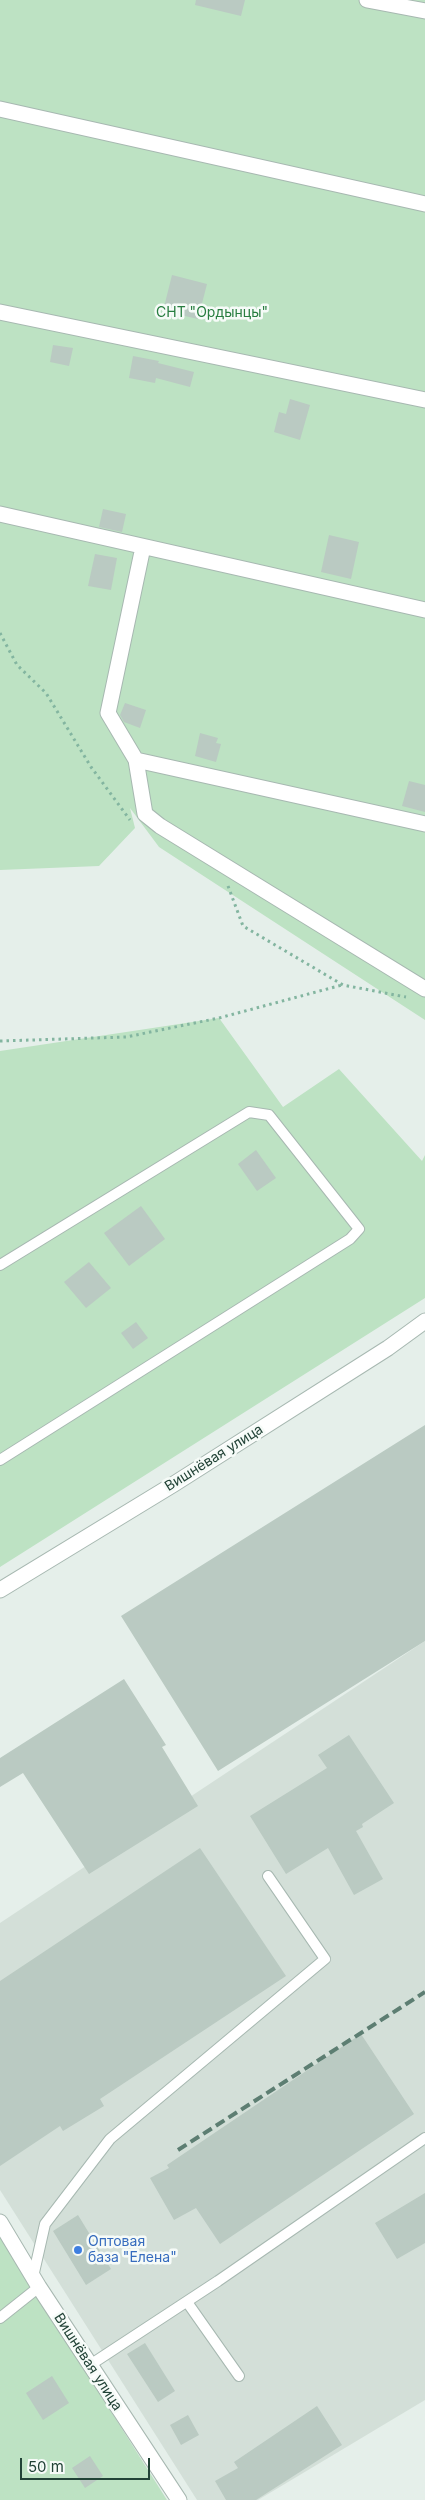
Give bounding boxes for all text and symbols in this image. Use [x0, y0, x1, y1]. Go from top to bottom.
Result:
park label: СНТ "Ордынцы" [156, 305, 268, 321]
street label: Вишнёвая улица [162, 1421, 266, 1495]
place label: Оптовая база "Елена" [88, 2234, 177, 2266]
marker: Оптовая база "Елена" [72, 2244, 84, 2256]
street label: Вишнёвая улица [50, 2310, 126, 2414]
scale bar [22, 2448, 152, 2480]
text: 50 m [28, 2457, 64, 2476]

